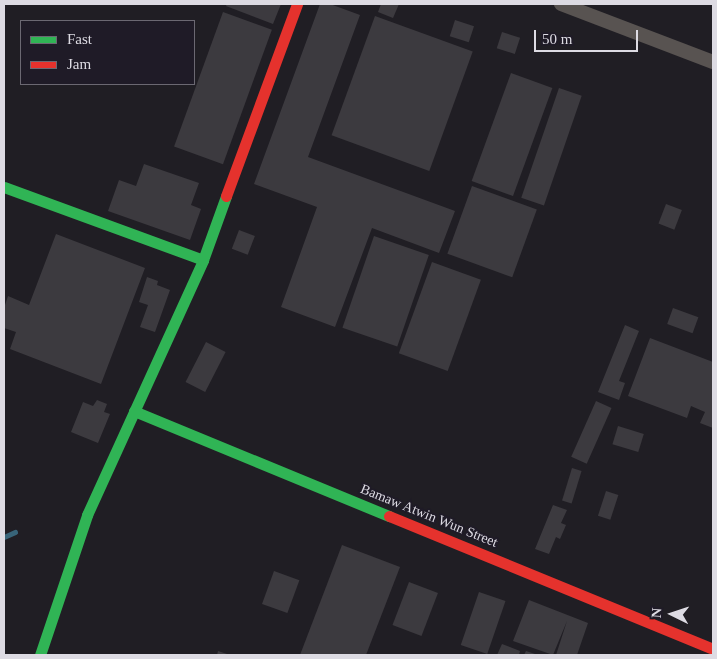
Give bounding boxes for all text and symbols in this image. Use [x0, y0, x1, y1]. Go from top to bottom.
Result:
legend [20, 20, 195, 85]
scale bar [537, 20, 641, 52]
text: Fast [67, 31, 92, 47]
text: 50 m [542, 31, 572, 47]
text: Jam [67, 56, 91, 72]
street label: Bamaw Atwin Wun Street [357, 481, 501, 551]
north arrow [647, 589, 697, 639]
text: N [649, 607, 664, 618]

